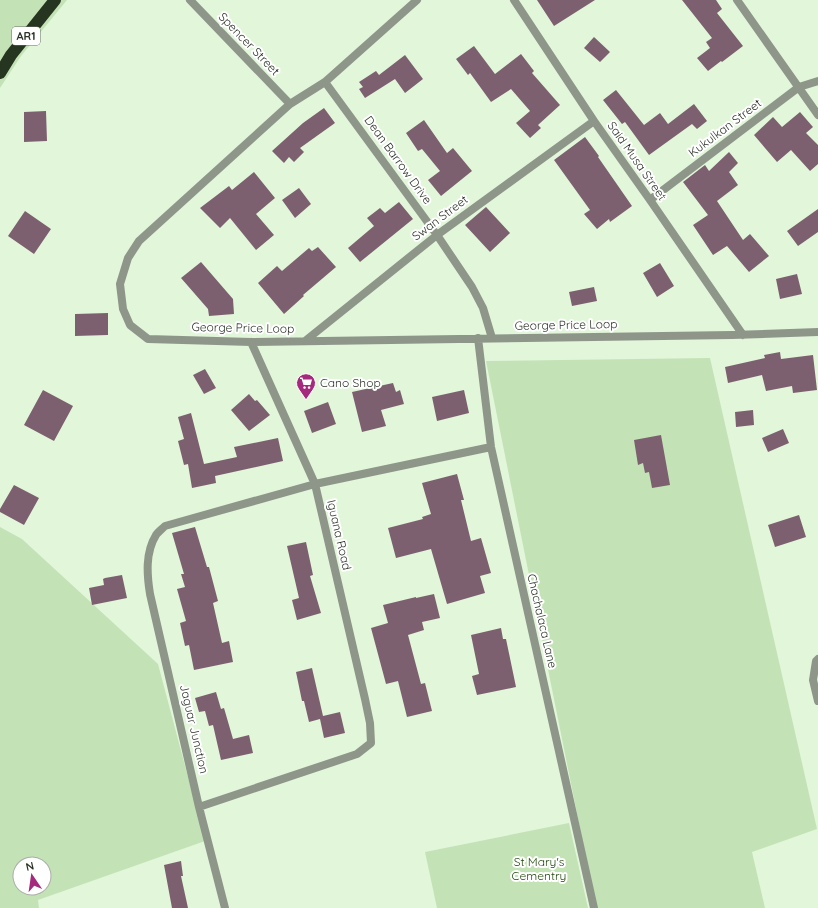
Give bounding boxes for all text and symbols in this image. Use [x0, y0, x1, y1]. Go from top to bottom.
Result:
street label: Spencer Street [216, 9, 283, 78]
road number: AR1 [12, 27, 40, 45]
street label: Kukulkan Street [685, 95, 764, 160]
street label: Dean Barrow Drive [361, 113, 436, 207]
street label: Said Musa Street [605, 118, 670, 203]
street label: Swan Street [409, 192, 471, 243]
street label: George Price Loop [514, 316, 618, 333]
street label: George Price Loop [191, 319, 295, 336]
supermarket icon: Cano Shop [295, 372, 317, 400]
place label: Cano Shop [320, 375, 381, 390]
street label: Iguana Road [324, 498, 355, 572]
street label: Chachalaca Lane [524, 572, 561, 670]
street label: Jaguar Junction [177, 683, 212, 775]
park label: St Mary's Cementry [512, 854, 566, 883]
north arrow [12, 856, 52, 896]
text: N [24, 859, 35, 874]

